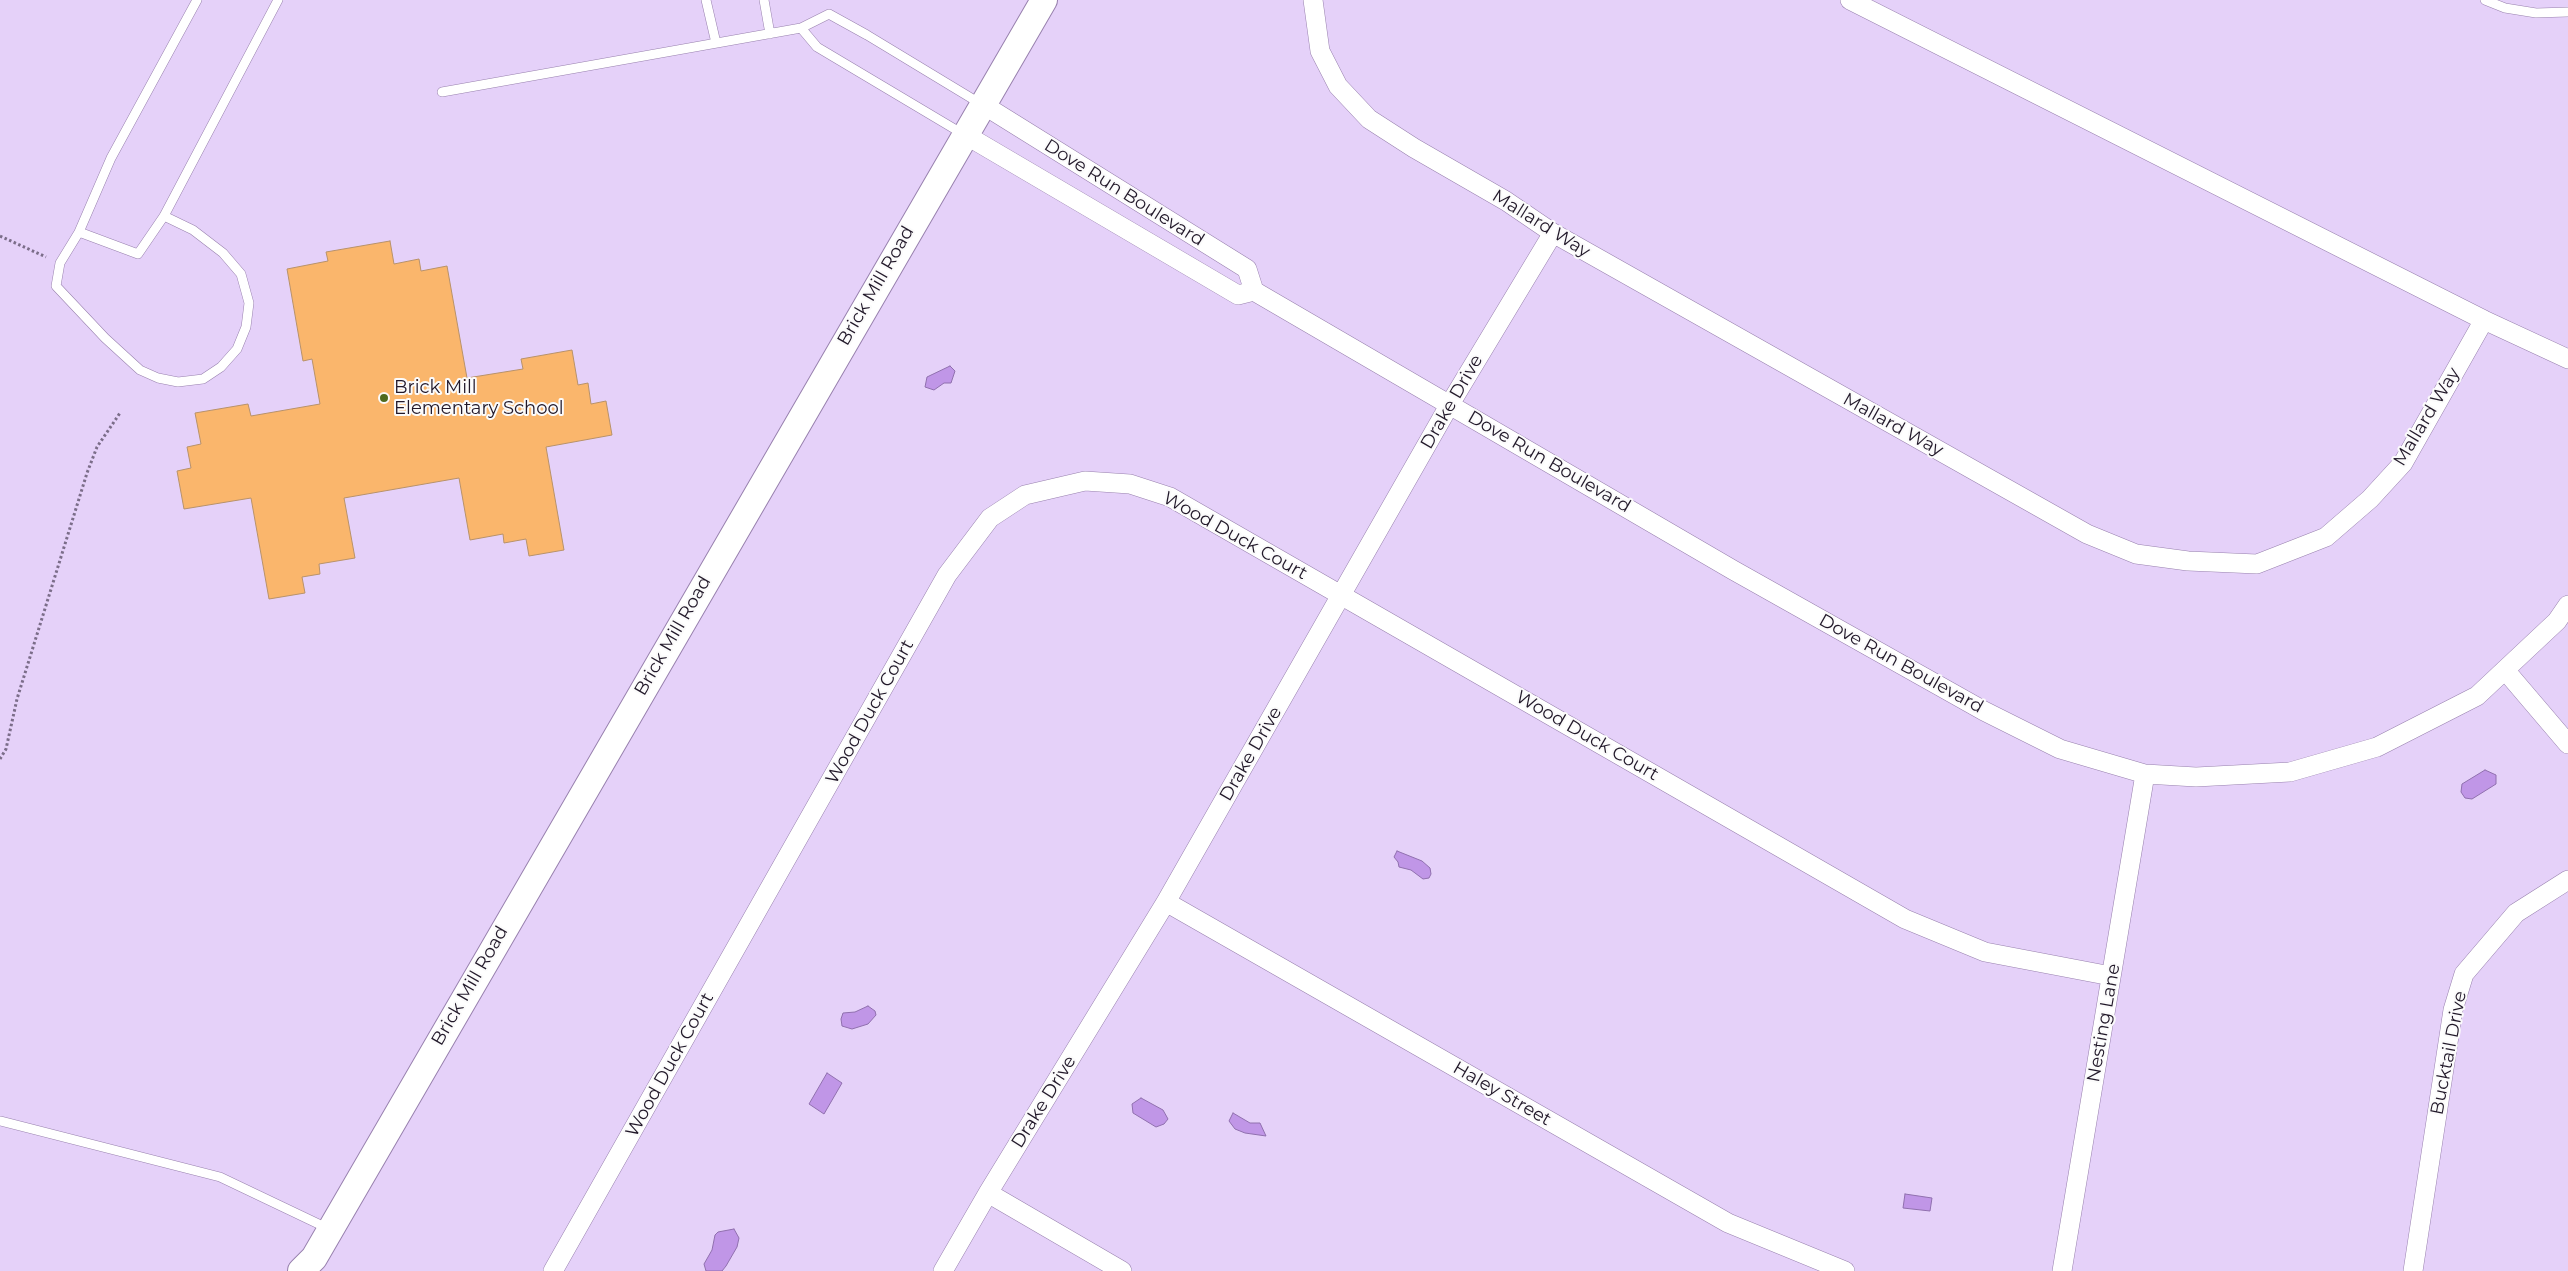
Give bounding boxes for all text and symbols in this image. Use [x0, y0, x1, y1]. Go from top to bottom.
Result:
street label: Dove Run Boulevard [1040, 135, 1208, 251]
street label: Mallard Way [1488, 185, 1594, 263]
street label: Brick Mill Road [833, 222, 919, 350]
street label: Drake Drive [1416, 351, 1488, 453]
street label: Mallard Way [2389, 364, 2465, 470]
place label: Brick Mill Elementary School [394, 377, 564, 419]
street label: Mallard Way [1839, 389, 1947, 461]
marker: Brick Mill Elementary School [378, 392, 390, 404]
street label: Dove Run Boulevard [1464, 406, 1634, 518]
street label: Wood Duck Court [1159, 487, 1311, 585]
street label: Brick Mill Road [630, 572, 716, 700]
street label: Dove Run Boulevard [1815, 610, 1987, 718]
street label: Wood Duck Court [821, 636, 919, 788]
street label: Wood Duck Court [1512, 686, 1662, 786]
street label: Drake Drive [1215, 703, 1287, 805]
street label: Brick Mill Road [427, 922, 513, 1050]
street label: Nesting Lane [2083, 962, 2125, 1084]
street label: Wood Duck Court [621, 989, 719, 1141]
street label: Bucktail Drive [2426, 989, 2472, 1117]
street label: Drake Drive [1007, 1052, 1081, 1152]
street label: Haley Street [1449, 1057, 1555, 1131]

